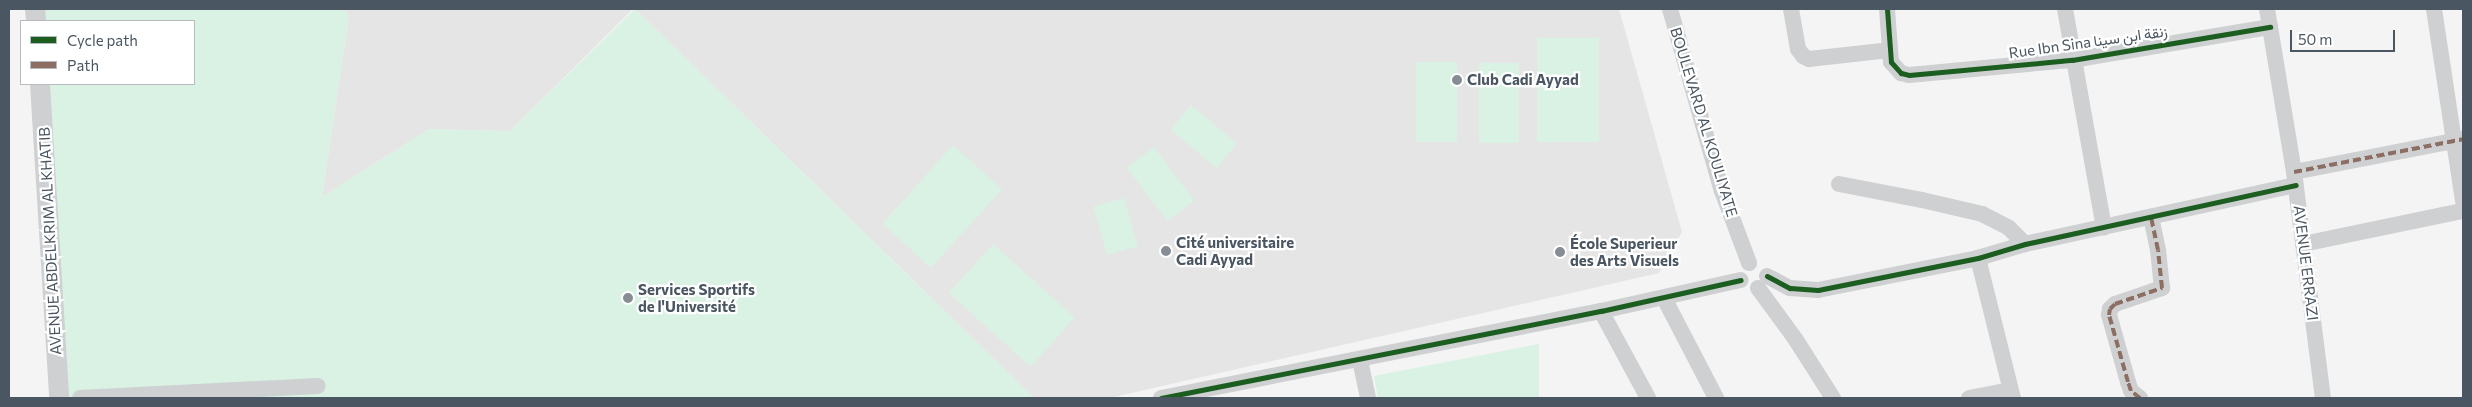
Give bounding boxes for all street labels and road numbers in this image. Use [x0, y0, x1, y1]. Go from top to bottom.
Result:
street label: Rue Ibn Sina زنقة ابن سينا [2008, 22, 2168, 62]
street label: BOULEVARD AL KOULIYATE [1667, 25, 1741, 219]
street label: AVENUE ABDELKRIM AL KHATIB [35, 127, 65, 355]
street label: AVENUE ERRAZI [2290, 204, 2322, 322]

